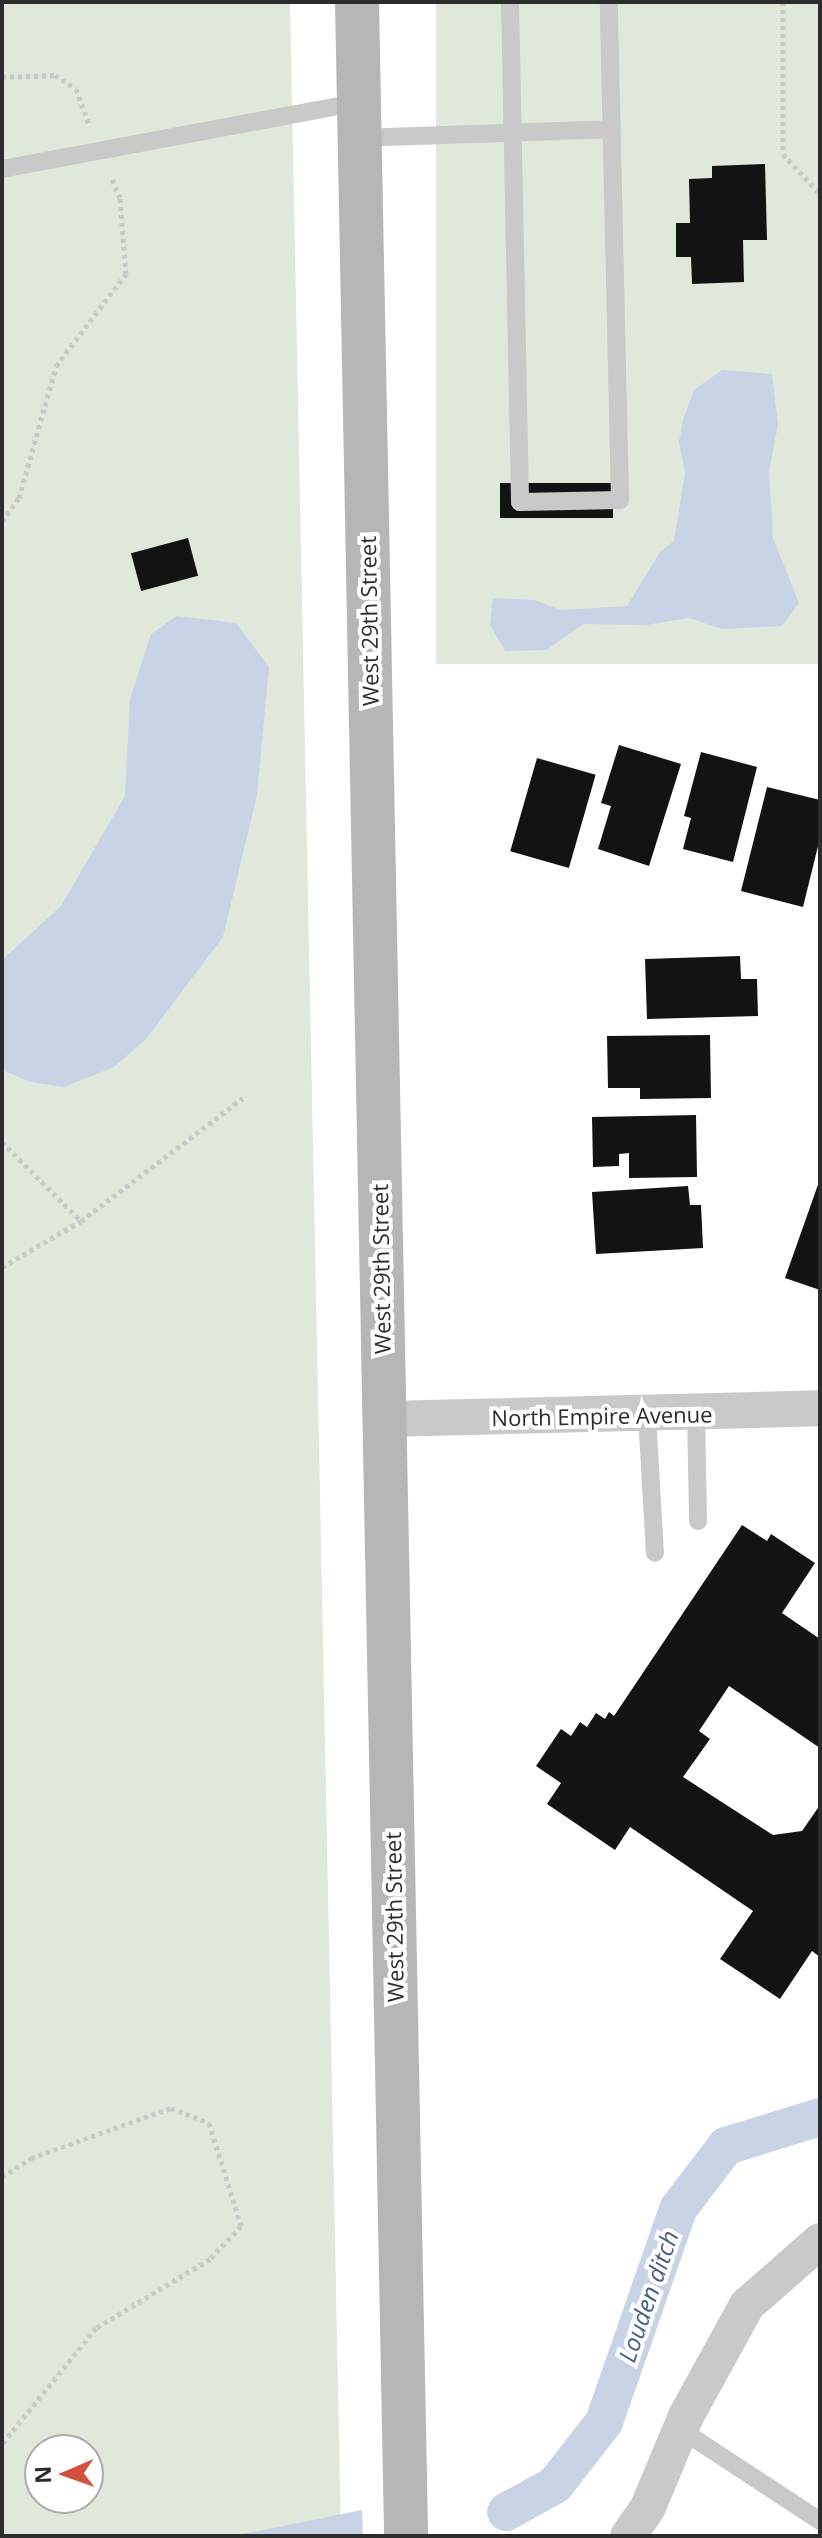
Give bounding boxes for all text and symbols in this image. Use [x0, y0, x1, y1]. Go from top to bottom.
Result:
street label: West 29th Street [354, 536, 384, 706]
street label: West 29th Street [366, 1184, 396, 1354]
street label: North Empire Avenue [491, 1401, 713, 1431]
street label: West 29th Street [379, 1832, 409, 2002]
water label: Louden ditch [612, 2226, 684, 2366]
north arrow [24, 2434, 104, 2514]
text: N [27, 2465, 57, 2484]

